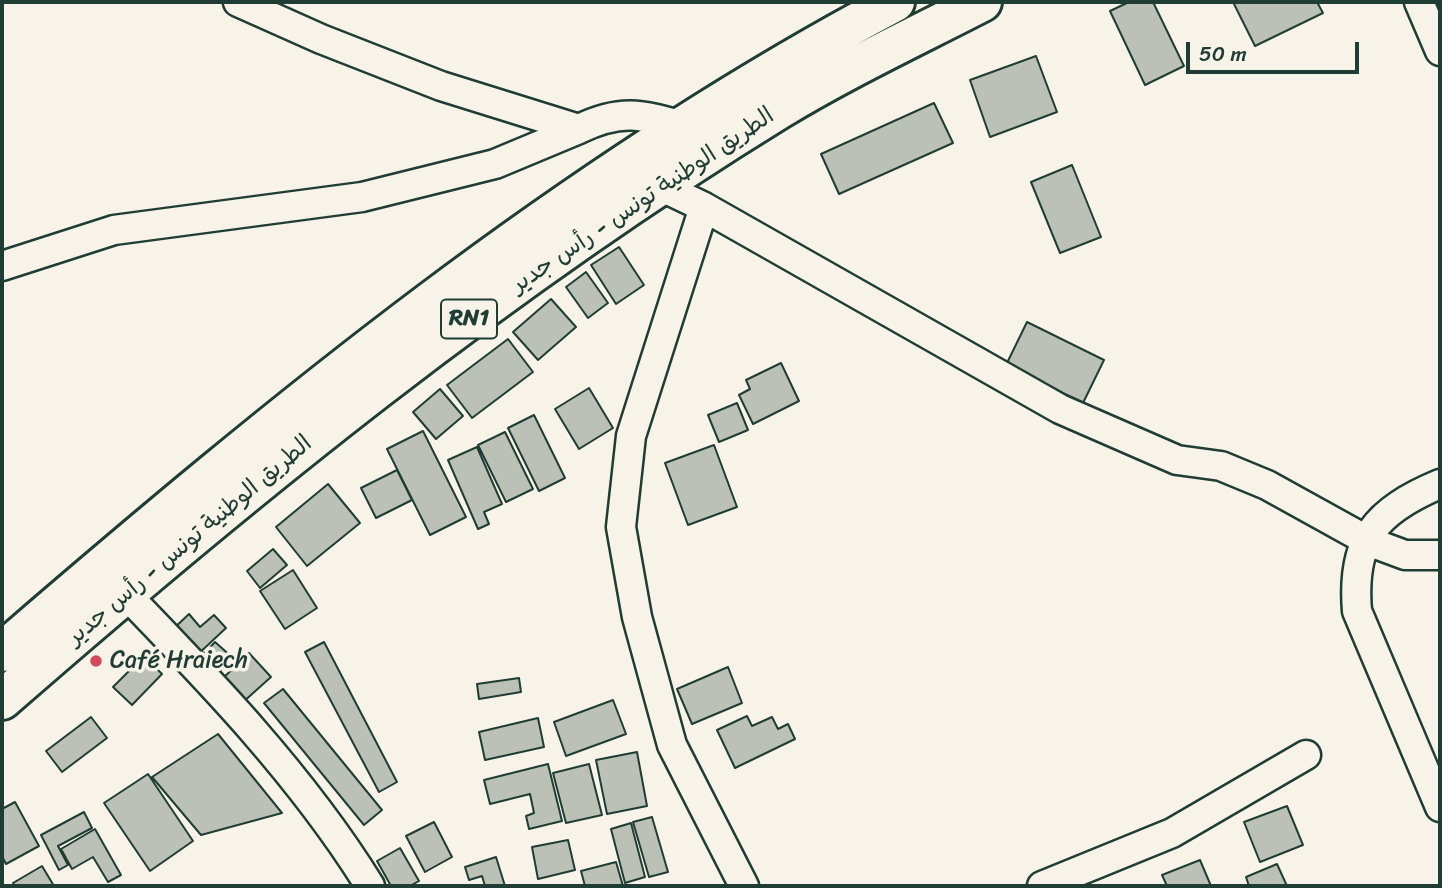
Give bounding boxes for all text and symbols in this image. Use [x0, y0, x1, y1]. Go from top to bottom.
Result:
scale bar [1190, 28, 1363, 72]
text: 50 m [1199, 35, 1247, 73]
street label: الطريق الوطنية تونس - رأس جدير [506, 102, 780, 300]
road number: RN1 [441, 300, 497, 338]
street label: الطريق الوطنية تونس - رأس جدير [61, 430, 319, 652]
place label: Café Hraiech [110, 647, 248, 675]
marker: Café Hraiech [88, 653, 104, 669]

